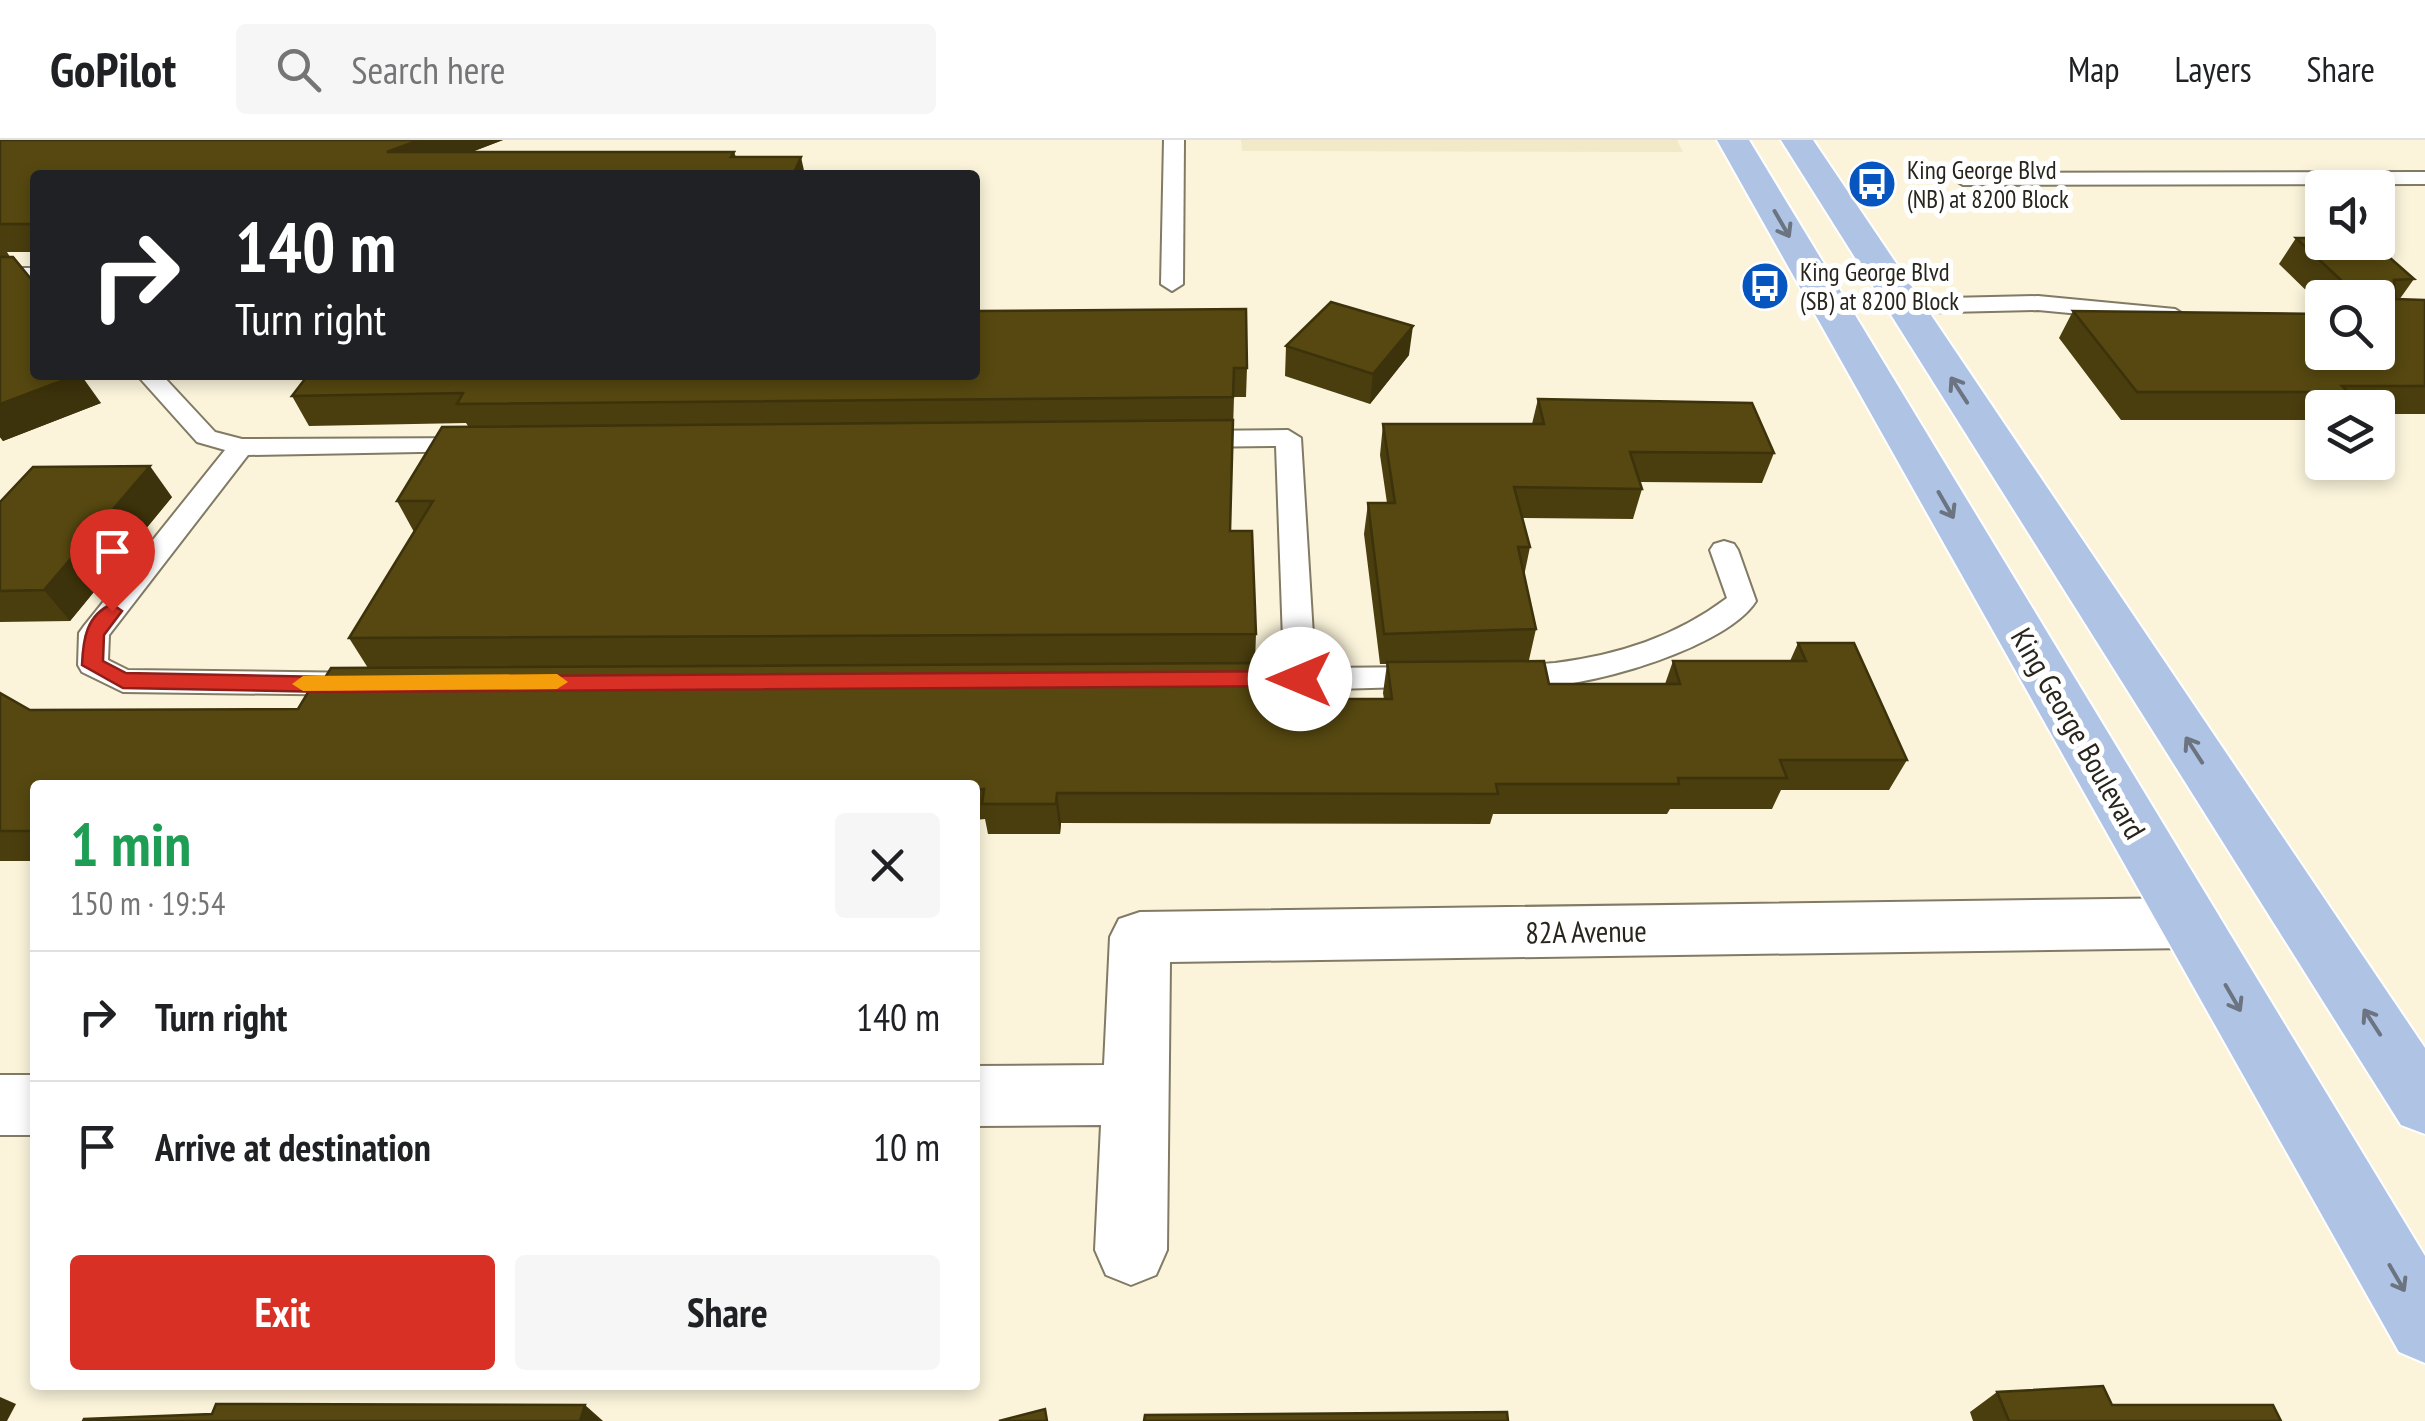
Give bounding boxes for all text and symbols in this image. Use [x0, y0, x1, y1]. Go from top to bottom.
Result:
search box [236, 24, 936, 114]
text: GoPilot [50, 38, 176, 100]
icon: search [271, 42, 326, 97]
text: Search here [351, 45, 506, 94]
text: Map [2068, 46, 2119, 92]
text: Layers [2174, 46, 2252, 92]
text: Share [2307, 46, 2375, 92]
place label: King George Blvd (NB) at 8200 Block [1907, 154, 2069, 215]
bus stop icon: King George Blvd (NB) at 8200 Block [1846, 158, 1898, 210]
map controls [2305, 170, 2395, 480]
button: sound [2305, 170, 2395, 260]
text: 140 m [235, 201, 396, 291]
one-way arrow [1773, 209, 1793, 238]
icon: right [70, 210, 200, 340]
place label: King George Blvd (SB) at 8200 Block [1800, 256, 1959, 317]
bus stop icon: King George Blvd (SB) at 8200 Block [1739, 260, 1791, 312]
button: search [2305, 280, 2395, 370]
text: Turn right [235, 289, 386, 347]
one-way arrow [1949, 376, 1970, 404]
button: layers [2305, 390, 2395, 480]
one-way arrow [1936, 490, 1956, 519]
pin [70, 509, 155, 612]
icon: arrive [85, 524, 140, 579]
street label: King George Boulevard [2003, 620, 2155, 846]
position arrow [1248, 627, 1352, 731]
one-way arrow [2184, 736, 2205, 765]
text: 1 min [70, 805, 191, 883]
button: close [835, 813, 940, 918]
text: 150 m · 19:54 [70, 882, 225, 924]
street label: 82A Avenue [1525, 910, 1647, 952]
one-way arrow [2223, 983, 2243, 1011]
icon: right [70, 989, 125, 1044]
text: Turn right [155, 992, 287, 1041]
text: 140 m [856, 992, 940, 1041]
one-way arrow [2361, 1008, 2382, 1037]
icon: arrive [70, 1119, 125, 1174]
text: Arrive at destination [155, 1122, 431, 1171]
text: 10 m [873, 1122, 940, 1171]
button: Exit [70, 1255, 495, 1370]
button: Share [515, 1255, 940, 1370]
one-way arrow [2387, 1263, 2407, 1292]

